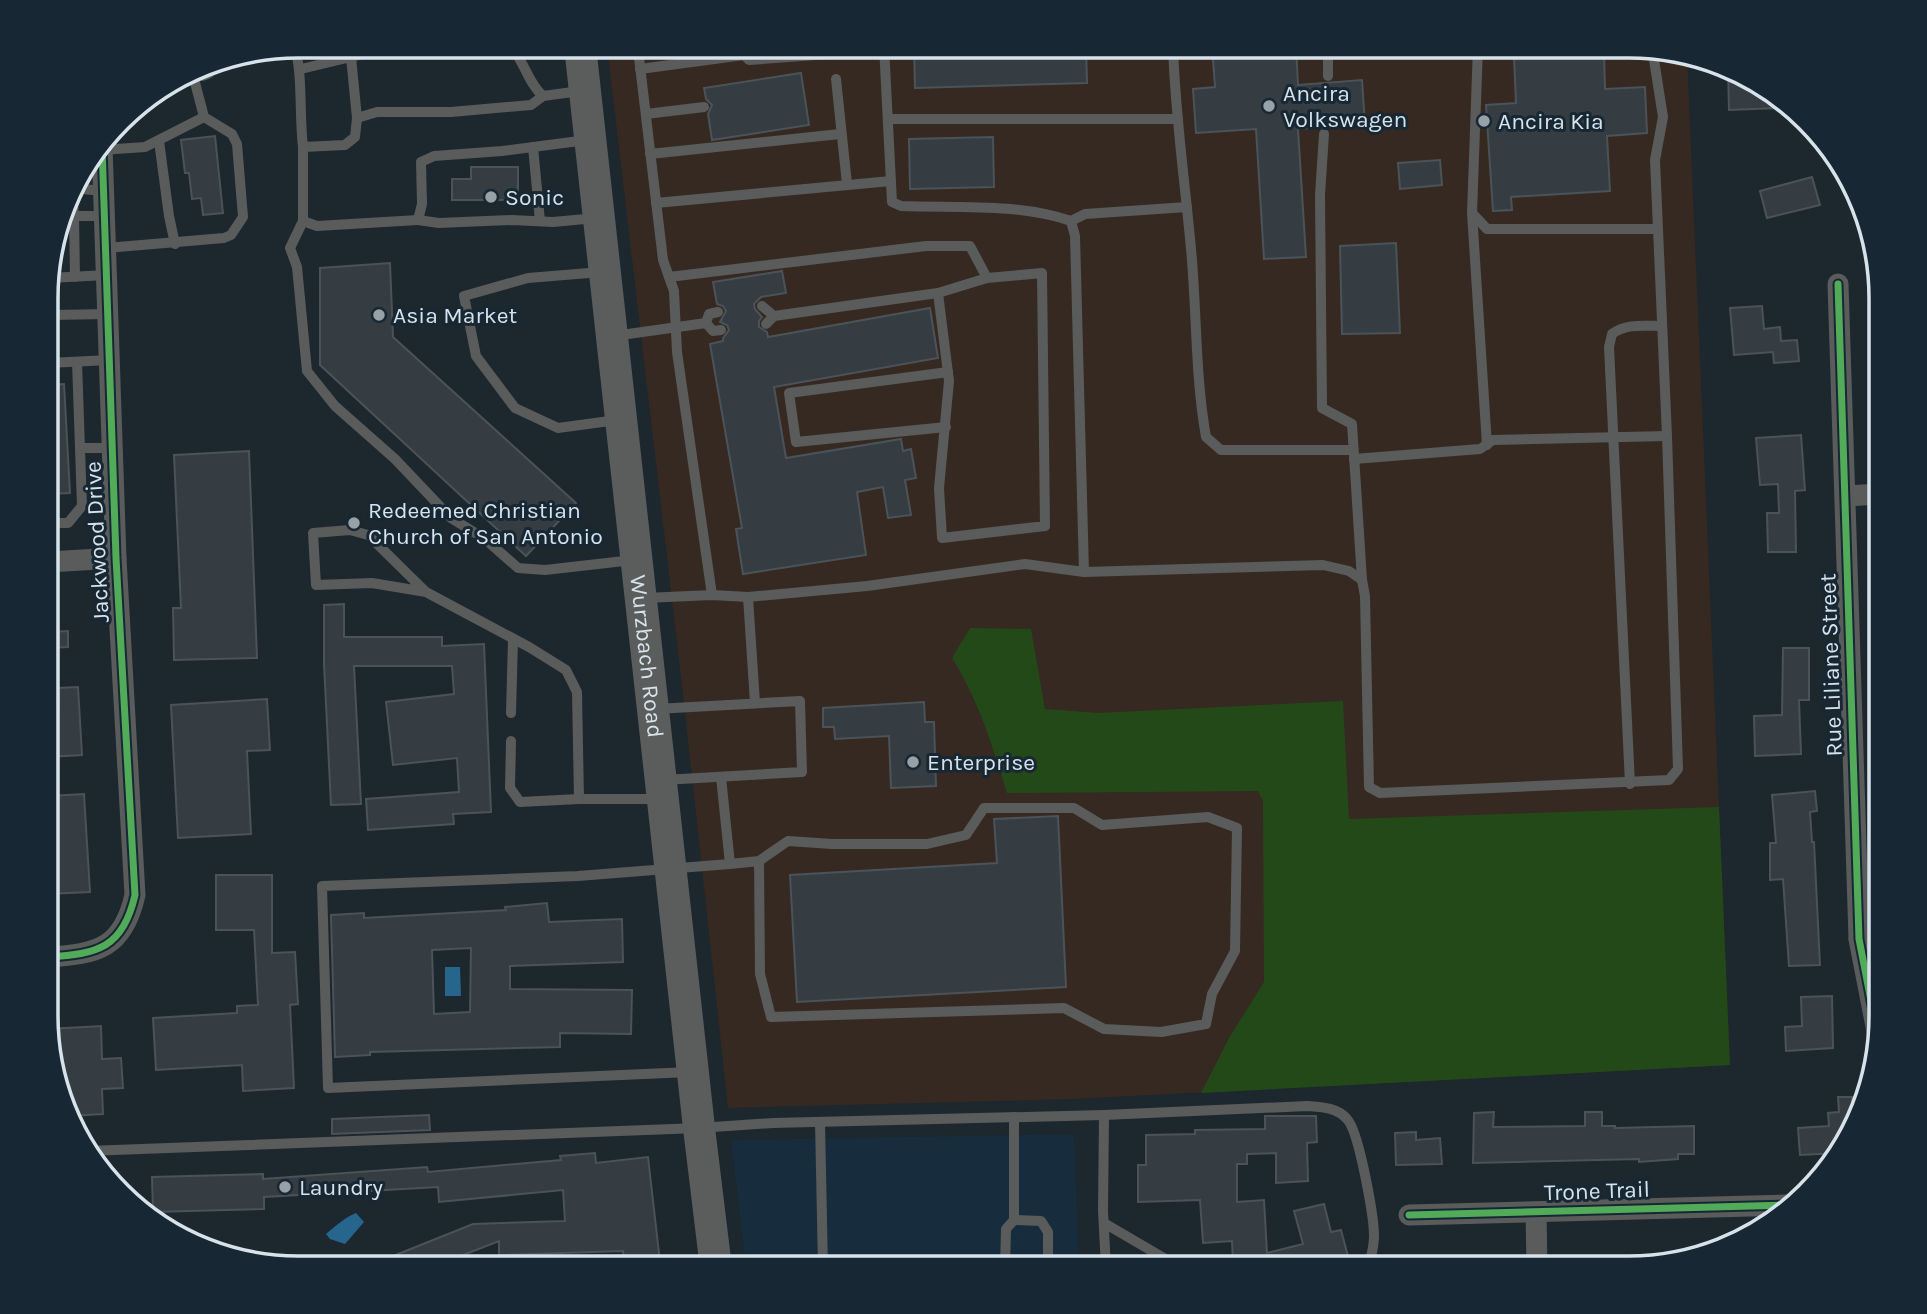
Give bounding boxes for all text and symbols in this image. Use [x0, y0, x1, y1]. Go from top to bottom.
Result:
place label: Ancira Volkswagen [1283, 80, 1407, 133]
marker: Ancira Volkswagen [1261, 98, 1277, 114]
place label: Ancira Kia [1498, 108, 1604, 135]
marker: Ancira Kia [1476, 113, 1492, 129]
place label: Sonic [505, 184, 564, 211]
marker: Sonic [483, 189, 499, 205]
place label: Asia Market [393, 302, 518, 329]
marker: Asia Market [371, 307, 387, 323]
street label: Jackwood Drive [79, 461, 115, 623]
place label: Redeemed Christian Church of San Antonio [368, 497, 603, 550]
marker: Redeemed Christian Church of San Antonio [346, 515, 362, 531]
street label: Rue Liliane Street [1814, 573, 1848, 757]
street label: Wurzbach Road [625, 574, 669, 739]
place label: Enterprise [927, 749, 1035, 776]
marker: Enterprise [905, 754, 921, 770]
place label: Laundry [299, 1174, 383, 1201]
street label: Trone Trail [1544, 1176, 1650, 1206]
marker: Laundry [277, 1179, 293, 1195]

